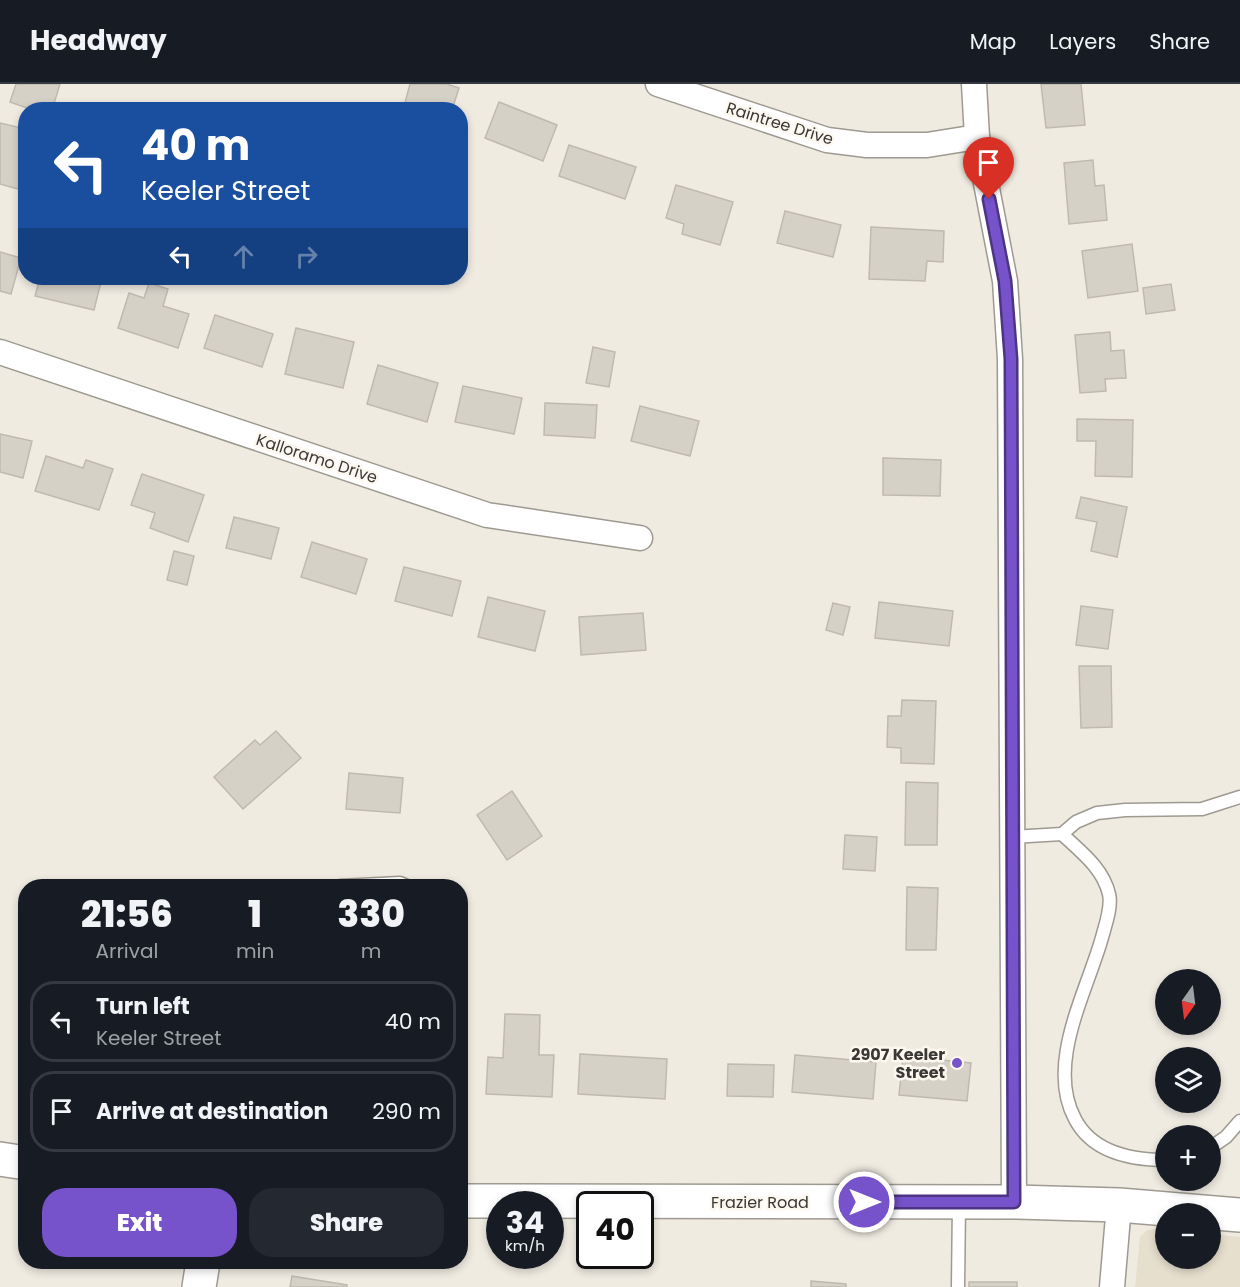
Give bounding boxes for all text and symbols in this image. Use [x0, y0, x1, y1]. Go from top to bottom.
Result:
text: Headway [30, 21, 167, 60]
text: Map [970, 27, 1016, 56]
text: Layers [1049, 27, 1116, 56]
text: Share [1149, 27, 1210, 56]
street label: Raintree Drive [724, 96, 836, 151]
text: 40 m [141, 116, 250, 175]
icon: left [42, 126, 120, 204]
pin [963, 137, 1014, 199]
icon: arrive [972, 146, 1005, 179]
text: Keeler Street [141, 172, 310, 209]
icon: left [164, 240, 197, 273]
icon: ahead [227, 240, 260, 273]
icon: right [290, 240, 323, 273]
street label: Kalloramo Drive [253, 428, 381, 489]
text: 21:56 [81, 889, 173, 940]
text: 1 [248, 889, 262, 940]
text: 330 [337, 889, 405, 940]
text: Arrival [95, 937, 158, 965]
text: min [236, 937, 274, 965]
text: m [361, 937, 381, 965]
north arrow [1155, 969, 1221, 1035]
map controls [1155, 969, 1221, 1269]
text: Turn left [96, 991, 190, 1022]
icon: left [45, 1005, 78, 1038]
text: 40 m [385, 1006, 441, 1037]
text: Keeler Street [96, 1024, 221, 1052]
place label: 2907 Keeler Street [851, 1043, 945, 1084]
button: layers [1155, 1047, 1221, 1113]
marker: 2907 Keeler Street [950, 1056, 964, 1070]
icon: arrive [45, 1095, 78, 1128]
text: Arrive at destination [96, 1096, 328, 1127]
text: 290 m [372, 1096, 441, 1127]
button: + [1155, 1125, 1221, 1191]
position arrow [832, 1170, 896, 1234]
button: Exit [42, 1188, 237, 1257]
button: Share [249, 1188, 444, 1257]
speed limit sign: 40 [576, 1191, 654, 1269]
street label: Frazier Road [711, 1191, 809, 1214]
text: 34 [506, 1201, 544, 1244]
button: − [1155, 1203, 1221, 1269]
text: km/h [505, 1235, 545, 1256]

